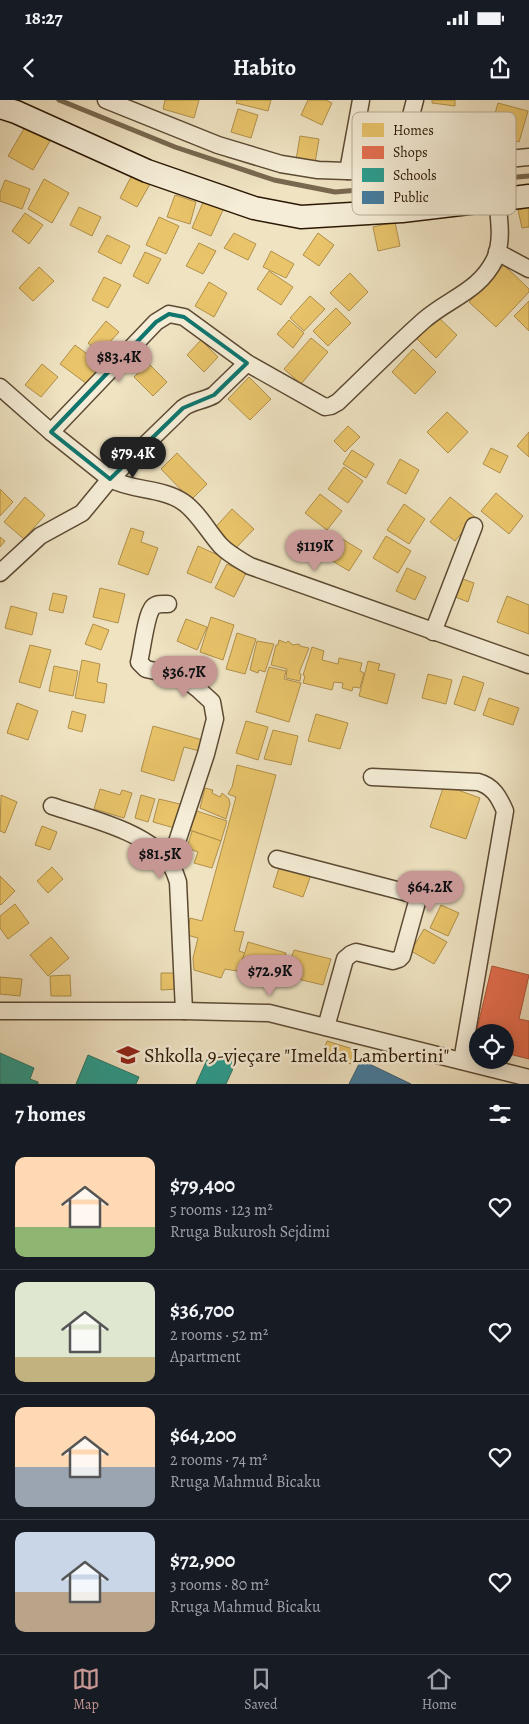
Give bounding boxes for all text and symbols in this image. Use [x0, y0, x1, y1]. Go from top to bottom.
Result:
text: 18:27 [25, 5, 63, 31]
text: Habito [233, 53, 296, 83]
icon: back [15, 54, 43, 82]
icon: share [486, 54, 514, 82]
legend [352, 112, 516, 215]
text: Homes [393, 121, 434, 140]
text: Shops [393, 143, 428, 162]
text: Schools [393, 166, 437, 185]
text: Public [393, 188, 429, 207]
pin: $83.4K [78, 340, 160, 383]
text: $83.4K [97, 346, 141, 368]
pin: $79.4K [92, 436, 174, 479]
text: $79.4K [111, 442, 155, 464]
pin: $119K [280, 530, 350, 572]
text: $119K [297, 535, 333, 557]
pin: $36.7K [143, 656, 225, 698]
text: $36.7K [162, 661, 206, 683]
pin: $81.5K [119, 838, 201, 880]
text: $81.5K [139, 843, 181, 865]
pin: $64.2K [389, 870, 471, 913]
text: $64.2K [407, 876, 453, 898]
pin: $72.9K [229, 954, 311, 997]
text: $72.9K [248, 960, 292, 982]
map controls [469, 1024, 514, 1069]
button: locate [469, 1024, 514, 1069]
school or university icon: Shkolla 9-vjeçare "Imelda Lambertini" [115, 1042, 141, 1068]
place label: Shkolla 9-vjeçare "Imelda Lambertini" [144, 1042, 450, 1069]
text: 7 homes [15, 1100, 86, 1128]
icon: filters [486, 1100, 514, 1128]
text: $79,400 [170, 1171, 235, 1199]
icon: home [55, 1177, 115, 1237]
icon: heart [486, 1193, 514, 1221]
text: 5 rooms · 123 m² [170, 1199, 273, 1221]
text: Rruga Bukurosh Sejdimi [170, 1221, 330, 1243]
text: $36,700 [170, 1296, 234, 1324]
icon: home [55, 1302, 115, 1362]
icon: heart [486, 1318, 514, 1346]
text: 2 rooms · 52 m² [170, 1324, 268, 1346]
text: Apartment [170, 1346, 241, 1368]
text: $64,200 [170, 1421, 236, 1449]
icon: home [55, 1427, 115, 1487]
icon: heart [486, 1443, 514, 1471]
text: 2 rooms · 74 m² [170, 1449, 268, 1471]
text: Rruga Mahmud Bicaku [170, 1471, 321, 1493]
text: $72,900 [170, 1546, 235, 1574]
icon: home [55, 1552, 115, 1612]
icon: heart [486, 1568, 514, 1596]
text: 3 rooms · 80 m² [170, 1574, 269, 1596]
text: Rruga Mahmud Bicaku [170, 1596, 321, 1618]
tab: Map [72, 1665, 100, 1714]
tab: Saved [244, 1665, 278, 1714]
tab: Home [422, 1665, 457, 1714]

